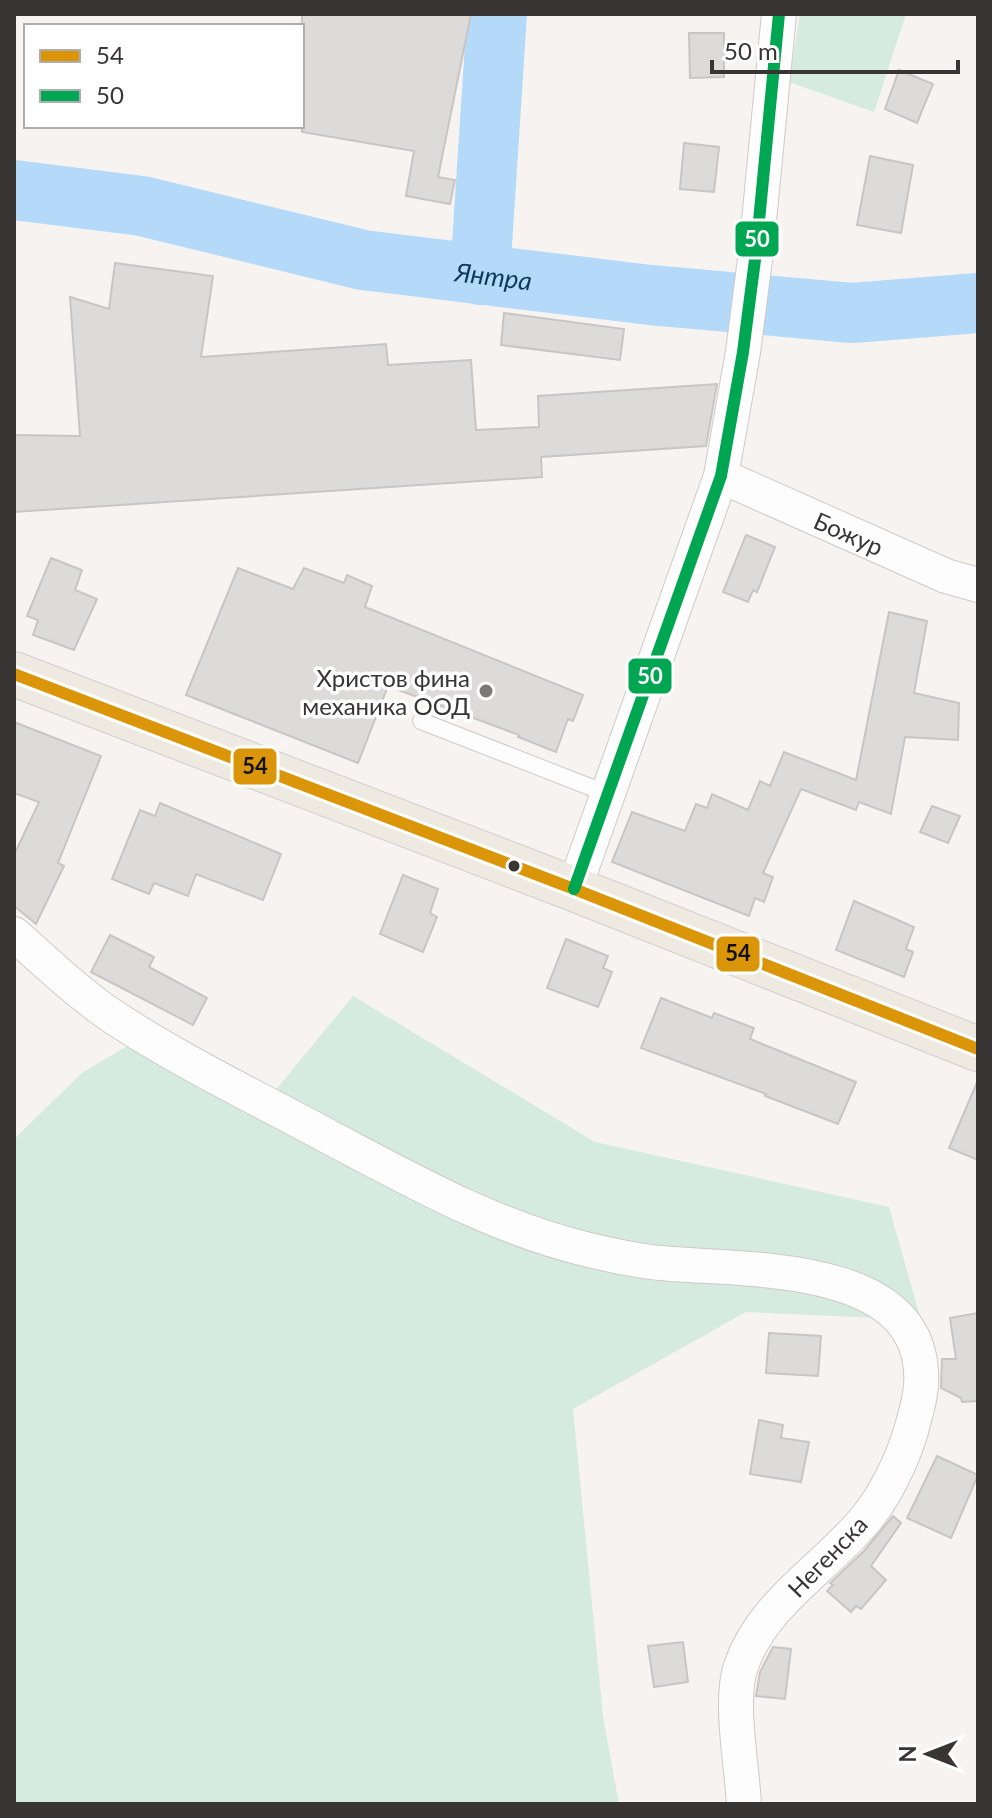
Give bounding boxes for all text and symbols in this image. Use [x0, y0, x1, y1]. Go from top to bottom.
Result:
legend [24, 24, 304, 128]
scale bar [712, 24, 958, 74]
text: 50 m [724, 36, 778, 65]
text: 54 [96, 40, 124, 69]
text: 50 [96, 80, 124, 109]
line badge: 50 [734, 220, 780, 258]
text: 50 [744, 225, 770, 252]
water label: Янтра [452, 255, 534, 296]
street label: Божур [810, 505, 888, 561]
line badge: 50 [627, 657, 673, 695]
text: 50 [637, 662, 663, 689]
place label: Христов фина механика ООД [302, 663, 470, 720]
marker: Христов фина механика ООД [477, 682, 495, 700]
line badge: 54 [232, 747, 278, 786]
text: 54 [242, 752, 268, 779]
unlabelled marker [506, 858, 522, 874]
line badge: 54 [715, 935, 761, 973]
text: 54 [725, 939, 751, 966]
street label: Негенска [781, 1509, 873, 1603]
north arrow [888, 1714, 968, 1794]
text: N [894, 1746, 921, 1762]

